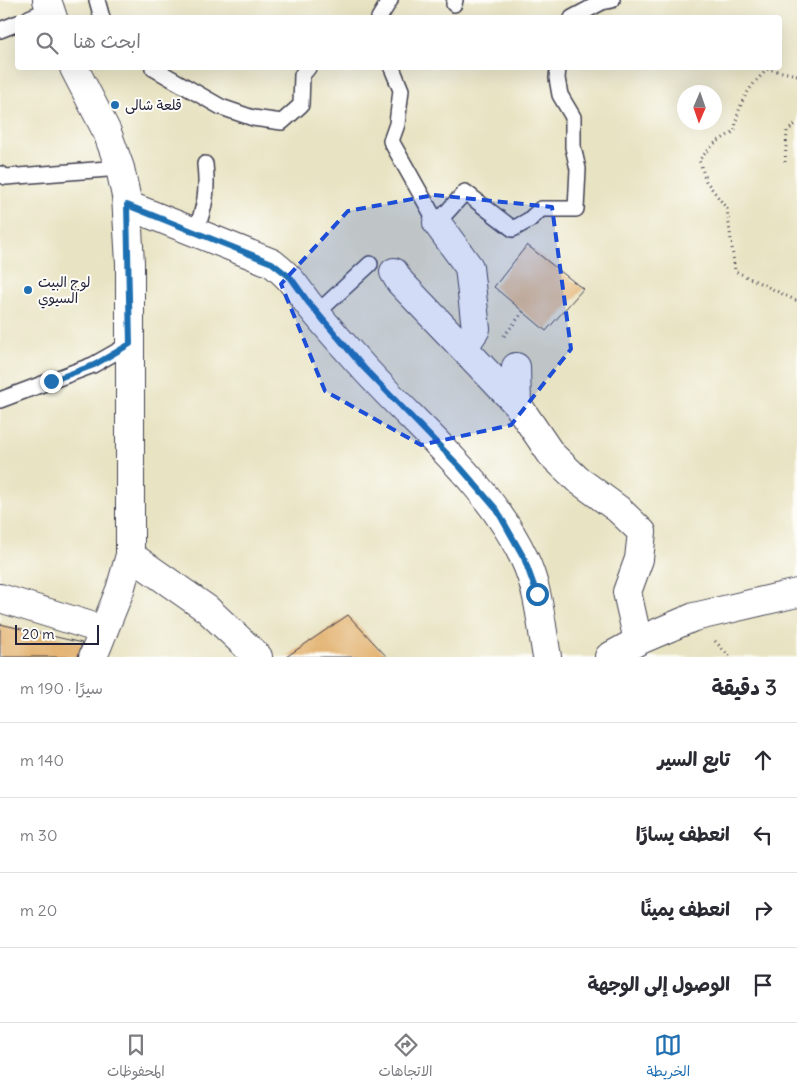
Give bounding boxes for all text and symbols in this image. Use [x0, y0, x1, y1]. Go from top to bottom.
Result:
search box [15, 15, 782, 70]
icon: search [33, 29, 61, 57]
text: ابحث هنا [73, 29, 141, 53]
north arrow [677, 85, 722, 130]
place label: قلعة شالى [125, 96, 182, 114]
marker: قلعة شالى [109, 99, 121, 111]
place label: لوج البيت السيوي [38, 273, 91, 309]
marker: لوج البيت السيوي [22, 284, 34, 296]
route end [40, 370, 63, 393]
route start [526, 583, 549, 606]
scale bar [15, 622, 99, 645]
text: 20 m [22, 625, 55, 643]
text: 3 دقيقة [712, 674, 777, 701]
text: سيرًا · 190 m [20, 678, 103, 698]
icon: ahead [749, 746, 777, 774]
text: تابع السير [658, 747, 730, 771]
text: 140 m [20, 750, 64, 770]
icon: left [749, 821, 777, 849]
text: انعطف يسارًا [636, 822, 730, 846]
text: 30 m [20, 825, 57, 845]
icon: right [749, 896, 777, 924]
text: انعطف يمينًا [641, 897, 730, 921]
text: 20 m [20, 900, 57, 920]
icon: arrive [749, 971, 777, 999]
text: الوصول إلى الوجهة [587, 972, 730, 996]
tab: المحفوظات [107, 1031, 165, 1084]
tab: الاتجاهات [378, 1031, 433, 1084]
tab: الخريطة [646, 1031, 690, 1084]

